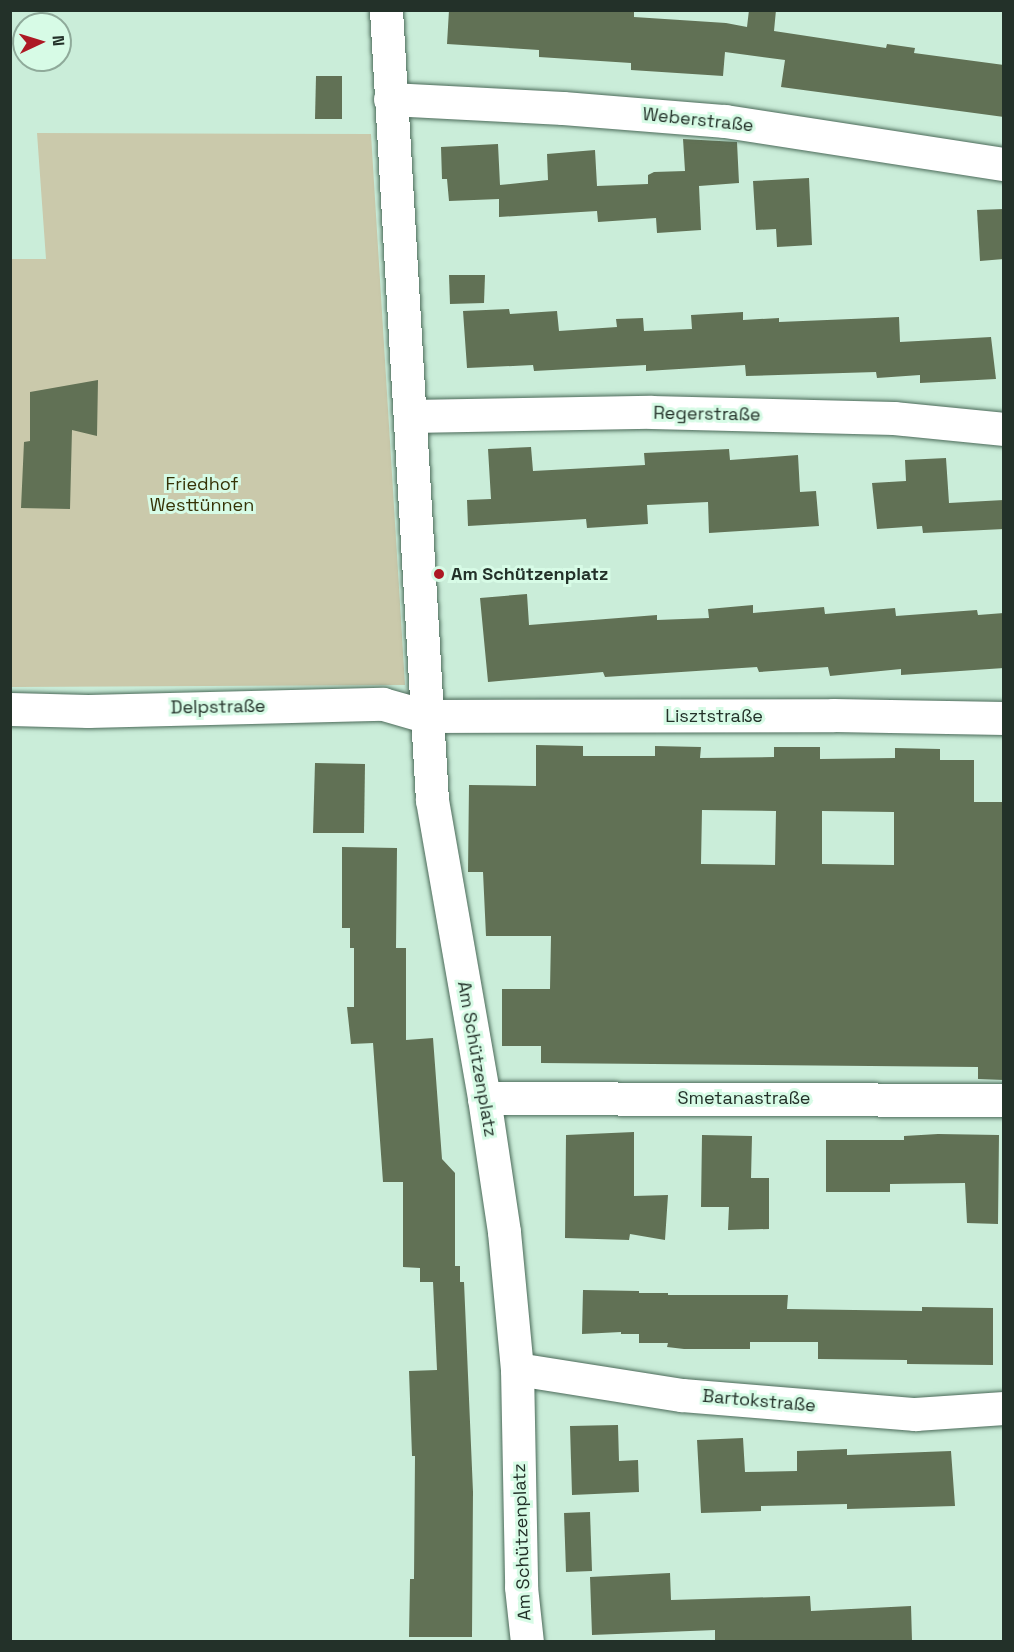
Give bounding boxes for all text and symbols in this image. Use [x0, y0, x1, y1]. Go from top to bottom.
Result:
north arrow [12, 12, 72, 72]
text: N [48, 35, 69, 47]
street label: Weberstraße [641, 103, 755, 137]
street label: Regerstraße [653, 402, 761, 426]
park label: Friedhof Westtünnen [150, 474, 254, 516]
place label: Am Schützenplatz [451, 563, 608, 585]
marker: Am Schützenplatz [432, 567, 446, 581]
street label: Delpstraße [170, 695, 266, 719]
street label: Lisztstraße [665, 705, 763, 727]
street label: Am Schützenplatz [453, 980, 501, 1138]
street label: Smetanastraße [677, 1087, 811, 1109]
street label: Bartokstraße [701, 1385, 817, 1417]
street label: Am Schützenplatz [508, 1463, 536, 1621]

